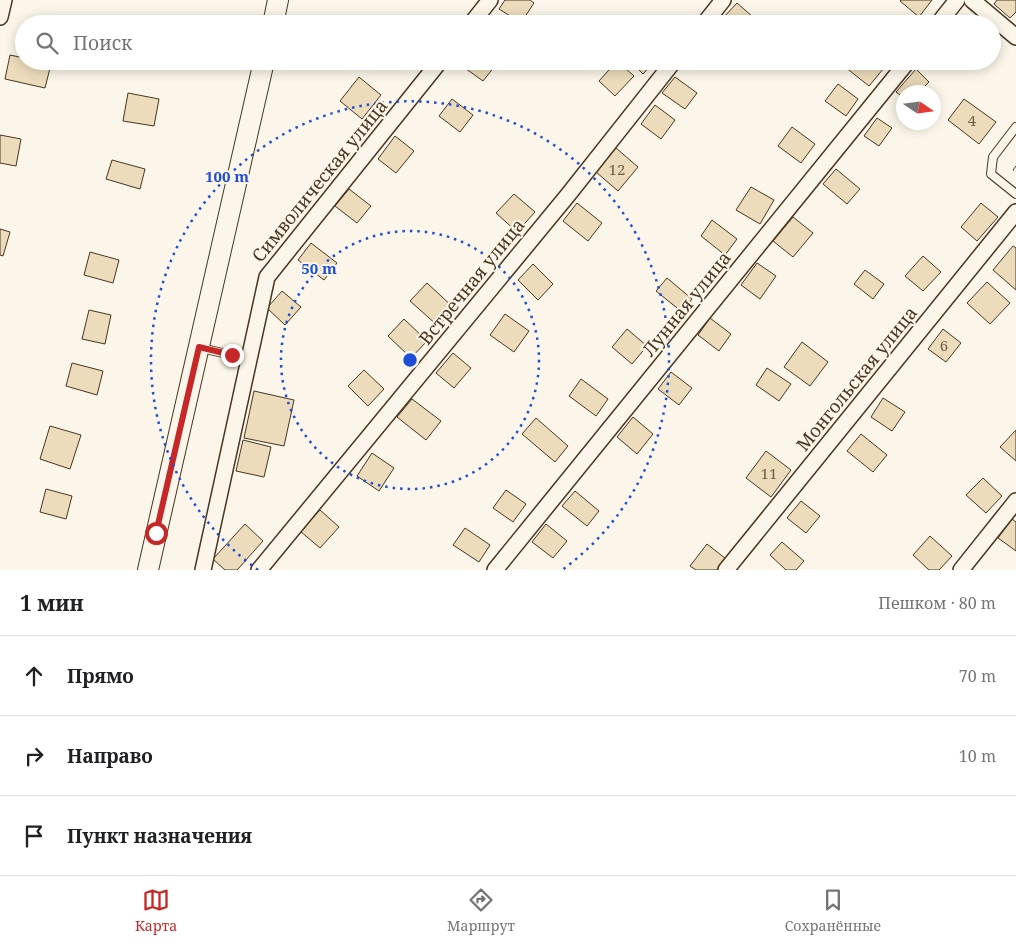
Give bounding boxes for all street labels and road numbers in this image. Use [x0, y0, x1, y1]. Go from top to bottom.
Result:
street label: Символическая улица [246, 94, 392, 267]
street label: Встречная улица [413, 213, 529, 349]
street label: Лунная улица [637, 246, 736, 361]
street label: Монгольская улица [790, 301, 922, 456]

